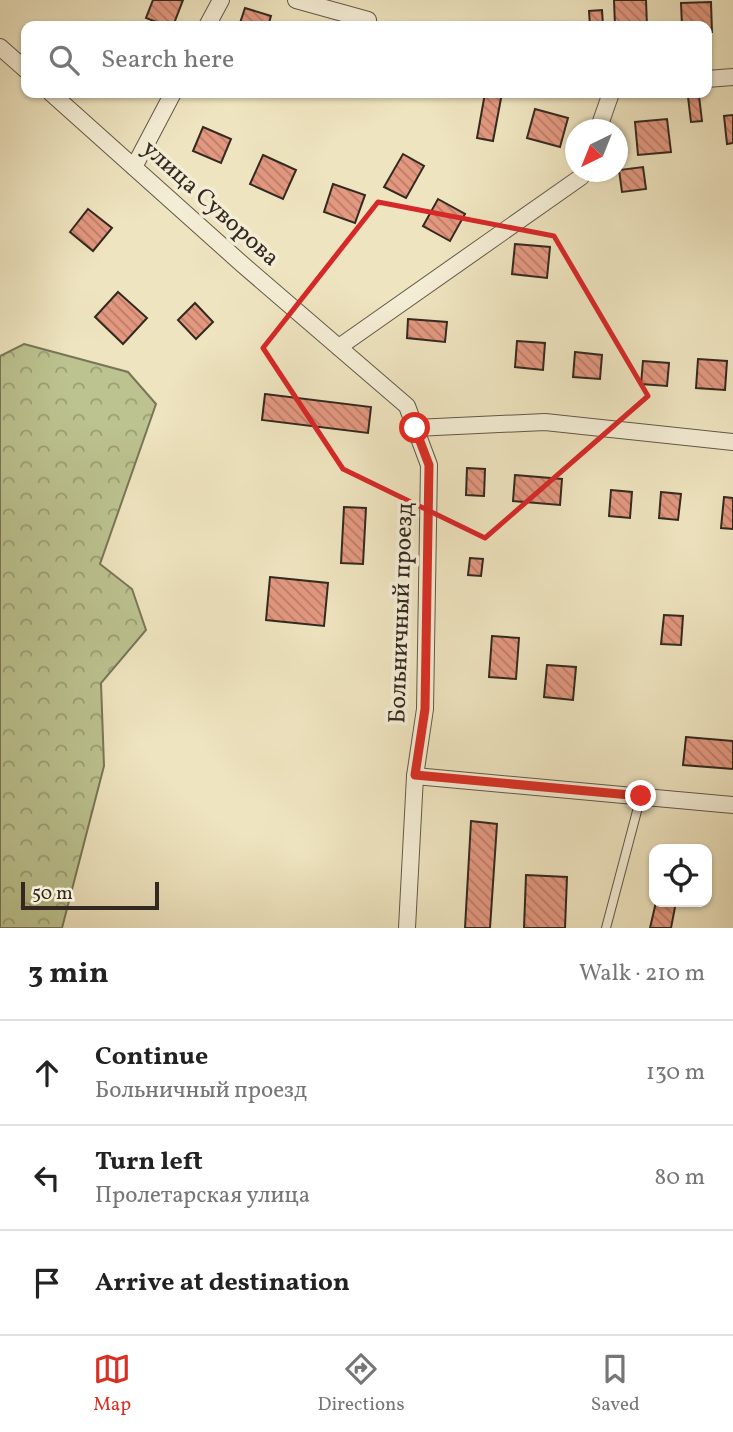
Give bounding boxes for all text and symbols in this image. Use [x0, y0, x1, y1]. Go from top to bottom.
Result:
search box [21, 21, 712, 98]
icon: search [45, 41, 83, 79]
text: Search here [101, 42, 234, 78]
north arrow [565, 119, 628, 182]
street label: улица Суворова [134, 133, 286, 275]
route start [399, 412, 430, 443]
street label: Больничный проезд [381, 501, 423, 724]
route end [625, 780, 656, 811]
map controls [649, 844, 712, 907]
button: locate [649, 844, 712, 907]
scale bar [21, 879, 159, 911]
text: 50 m [32, 881, 73, 907]
text: 3 min [28, 953, 109, 995]
text: Walk · 210 m [579, 958, 705, 990]
text: Continue [95, 1039, 208, 1075]
icon: ahead [28, 1054, 66, 1092]
text: 130 m [646, 1057, 705, 1089]
text: Больничный проезд [95, 1075, 307, 1107]
text: Turn left [95, 1144, 203, 1180]
icon: left [28, 1159, 66, 1197]
text: 80 m [655, 1162, 705, 1194]
text: Пролетарская улица [95, 1180, 310, 1212]
icon: arrive [28, 1264, 66, 1302]
text: Arrive at destination [95, 1265, 350, 1301]
tab: Map [93, 1350, 131, 1418]
tab: Directions [318, 1350, 405, 1418]
tab: Saved [591, 1350, 640, 1418]

